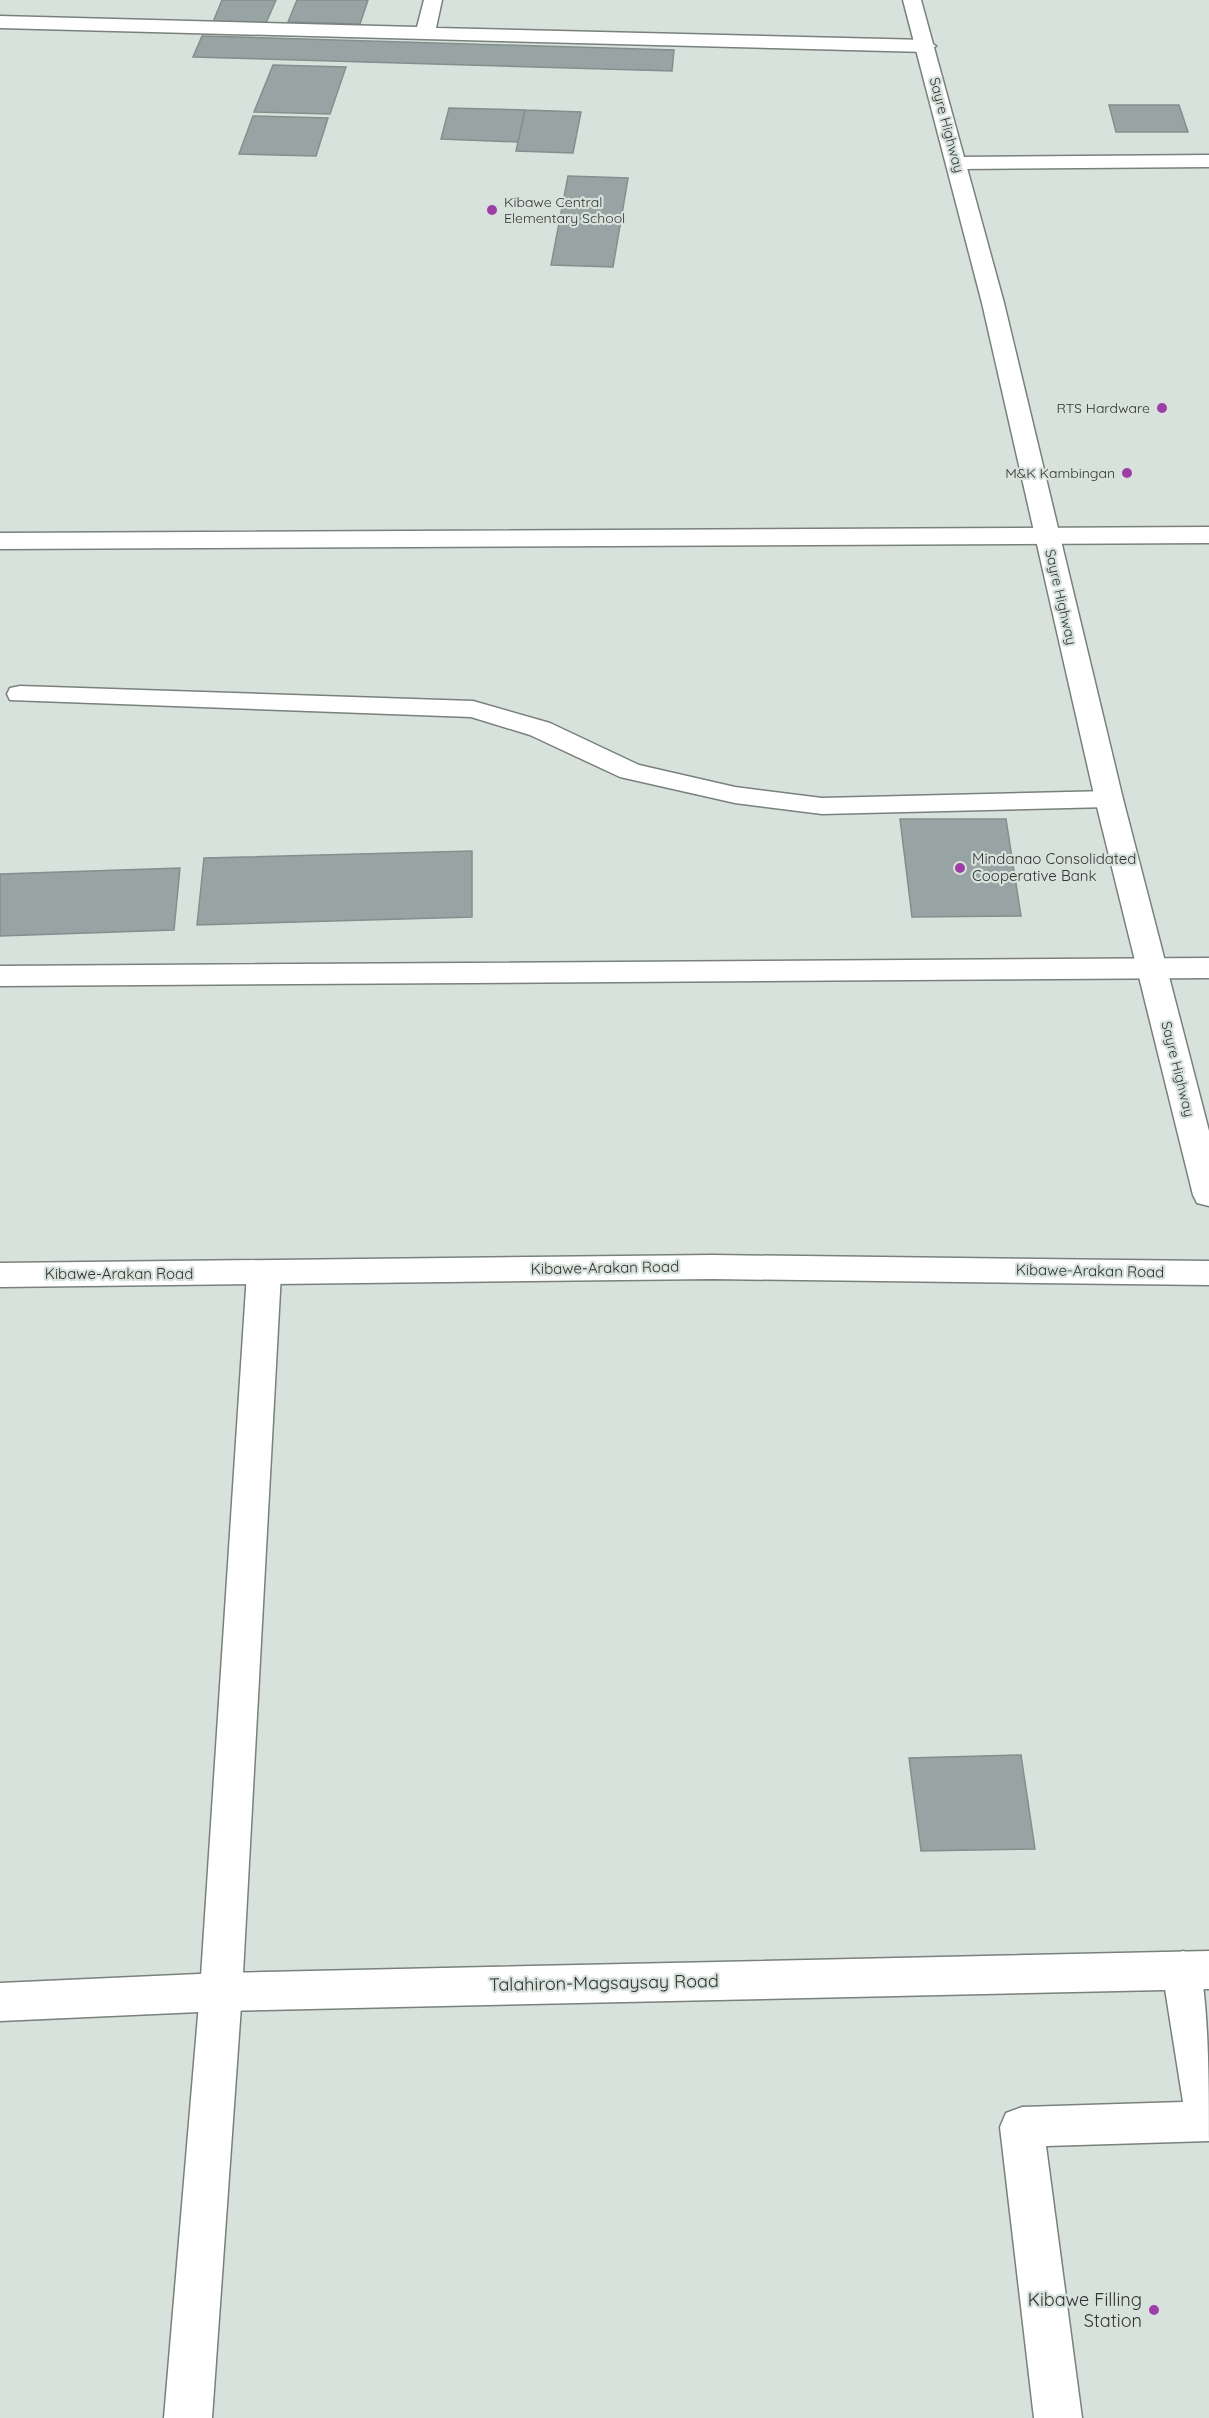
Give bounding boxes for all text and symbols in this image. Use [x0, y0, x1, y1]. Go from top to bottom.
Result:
street label: Sayre Highway [926, 75, 968, 175]
place label: Kibawe Central Elementary School [504, 193, 625, 227]
marker: Kibawe Central Elementary School [485, 203, 499, 217]
place label: RTS Hardware [1056, 399, 1150, 417]
marker: RTS Hardware [1155, 401, 1169, 415]
place label: M&K Kambingan [1005, 464, 1115, 482]
marker: M&K Kambingan [1120, 466, 1134, 480]
street label: Sayre Highway [1041, 547, 1081, 647]
place label: Mindanao Consolidated Cooperative Bank [972, 849, 1136, 885]
marker: Mindanao Consolidated Cooperative Bank [953, 861, 967, 875]
street label: Sayre Highway [1157, 1019, 1199, 1119]
street label: Kibawe-Arakan Road [531, 1257, 679, 1278]
street label: Kibawe-Arakan Road [1016, 1260, 1164, 1281]
street label: Kibawe-Arakan Road [45, 1264, 193, 1283]
street label: Talahiron-Magsaysay Road [489, 1969, 719, 1996]
place label: Kibawe Filling Station [1028, 2288, 1142, 2332]
marker: Kibawe Filling Station [1147, 2303, 1161, 2317]

